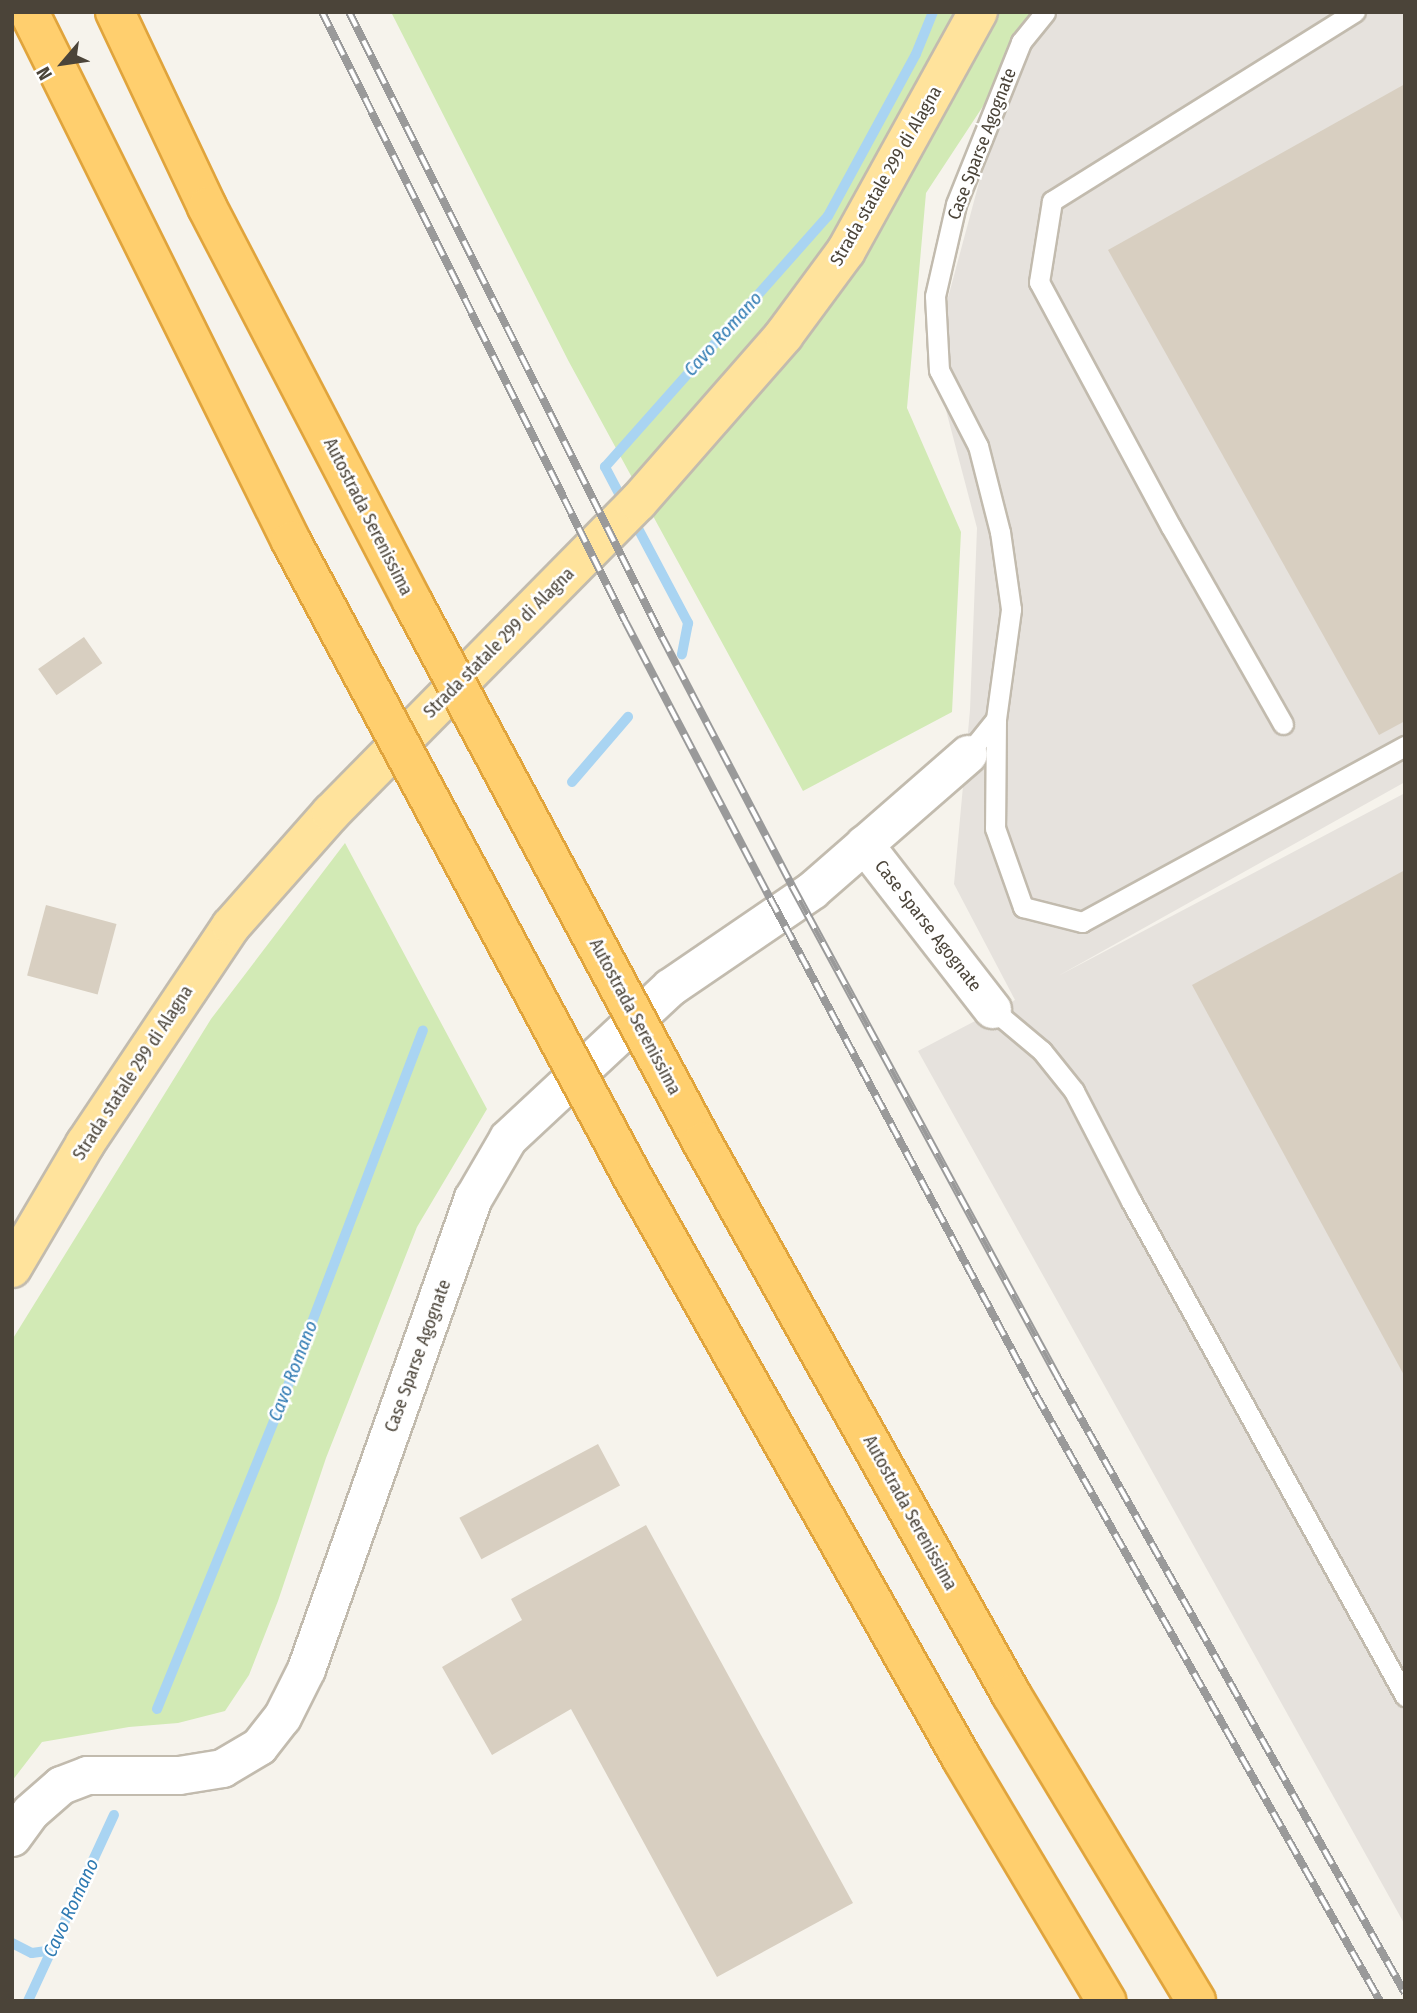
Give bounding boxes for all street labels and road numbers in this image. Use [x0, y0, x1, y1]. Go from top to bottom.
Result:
street label: Case Sparse Agognate [943, 65, 1021, 223]
street label: Strada statale 299 di Alagna [826, 82, 946, 270]
street label: Autostrada Serenissima [319, 435, 417, 599]
street label: Strada statale 299 di Alagna [419, 563, 579, 723]
street label: Case Sparse Agognate [870, 856, 986, 996]
street label: Autostrada Serenissima [585, 935, 685, 1099]
street label: Strada statale 299 di Alagna [68, 982, 198, 1164]
street label: Case Sparse Agognate [380, 1277, 456, 1435]
street label: Autostrada Serenissima [858, 1432, 962, 1594]

